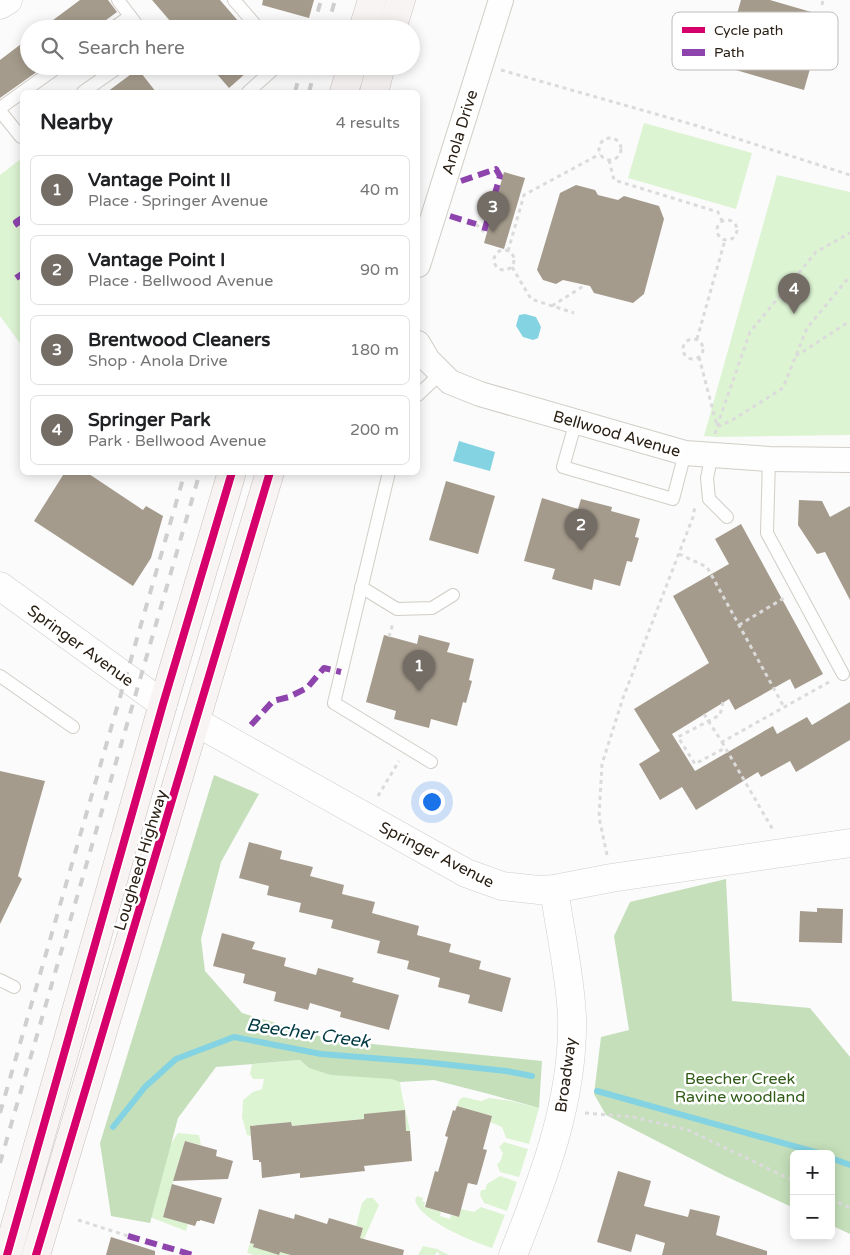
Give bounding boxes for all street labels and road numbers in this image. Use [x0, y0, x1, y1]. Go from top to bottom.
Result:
street label: Anola Drive [438, 87, 482, 177]
street label: Bellwood Avenue [551, 406, 683, 462]
street label: Springer Avenue [23, 601, 137, 691]
street label: Lougheed Highway [110, 787, 172, 933]
street label: Springer Avenue [376, 817, 497, 892]
street label: Broadway [551, 1036, 581, 1114]

